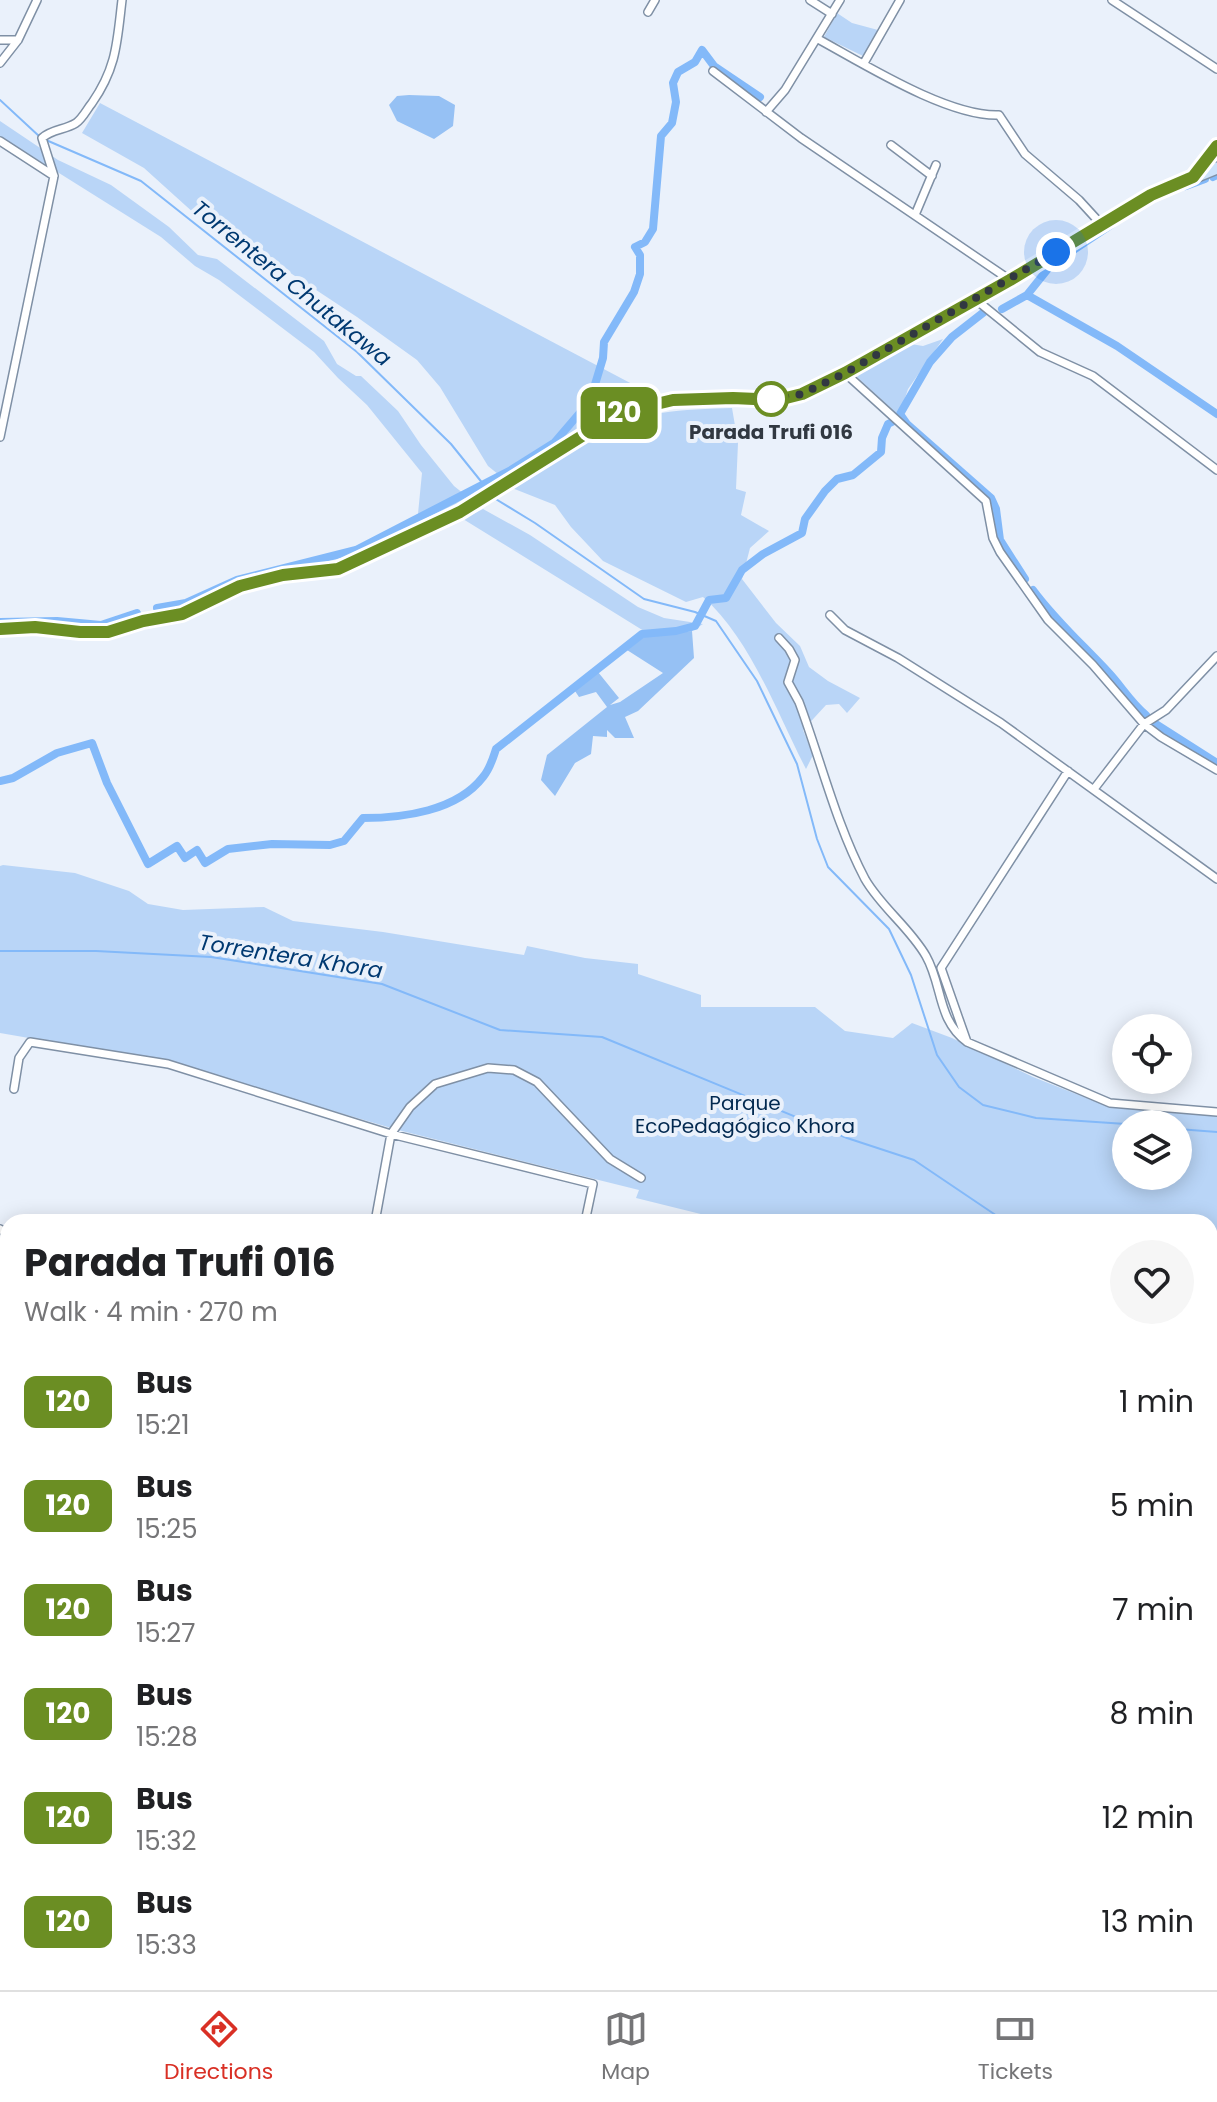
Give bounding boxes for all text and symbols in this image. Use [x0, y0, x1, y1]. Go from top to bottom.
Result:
water label: Torrentera Chutakawa [185, 193, 398, 374]
your location [1036, 232, 1076, 272]
marker: Parada Trufi 016 [754, 382, 788, 416]
line badge: 120 [573, 387, 665, 439]
text: 120 [597, 393, 641, 432]
place label: Parada Trufi 016 [689, 418, 853, 446]
water label: Torrentera Khora [197, 927, 385, 986]
map controls [1112, 1014, 1192, 1190]
button: locate [1112, 1014, 1192, 1094]
park label: Parque EcoPedagógico Khora [635, 1089, 855, 1140]
button: layers [1112, 1110, 1192, 1190]
text: Parada Trufi 016 [24, 1236, 336, 1289]
button: heart [1110, 1240, 1194, 1324]
text: Walk · 4 min · 270 m [24, 1294, 278, 1330]
text: Bus [136, 1361, 193, 1404]
text: 1 min [1119, 1380, 1194, 1423]
text: 120 [46, 1382, 90, 1421]
text: 15:21 [136, 1407, 189, 1443]
text: Bus [136, 1465, 193, 1508]
text: 5 min [1110, 1484, 1194, 1527]
text: 120 [46, 1486, 90, 1525]
text: 15:25 [136, 1511, 197, 1547]
text: Bus [136, 1569, 193, 1612]
text: 7 min [1112, 1588, 1194, 1631]
text: 120 [46, 1590, 90, 1629]
text: 15:27 [136, 1615, 195, 1651]
text: Bus [136, 1673, 193, 1716]
text: 8 min [1110, 1692, 1194, 1735]
text: 120 [46, 1694, 90, 1733]
text: 15:28 [136, 1719, 198, 1755]
text: Bus [136, 1777, 193, 1820]
text: 12 min [1102, 1796, 1194, 1839]
text: 120 [46, 1798, 90, 1837]
text: 15:32 [136, 1823, 196, 1859]
text: Bus [136, 1881, 193, 1924]
text: 13 min [1101, 1900, 1194, 1943]
text: 120 [46, 1902, 90, 1941]
text: 15:33 [136, 1927, 197, 1963]
tab: Directions [164, 2007, 273, 2088]
tab: Map [601, 2007, 650, 2088]
tab: Tickets [978, 2007, 1053, 2088]

